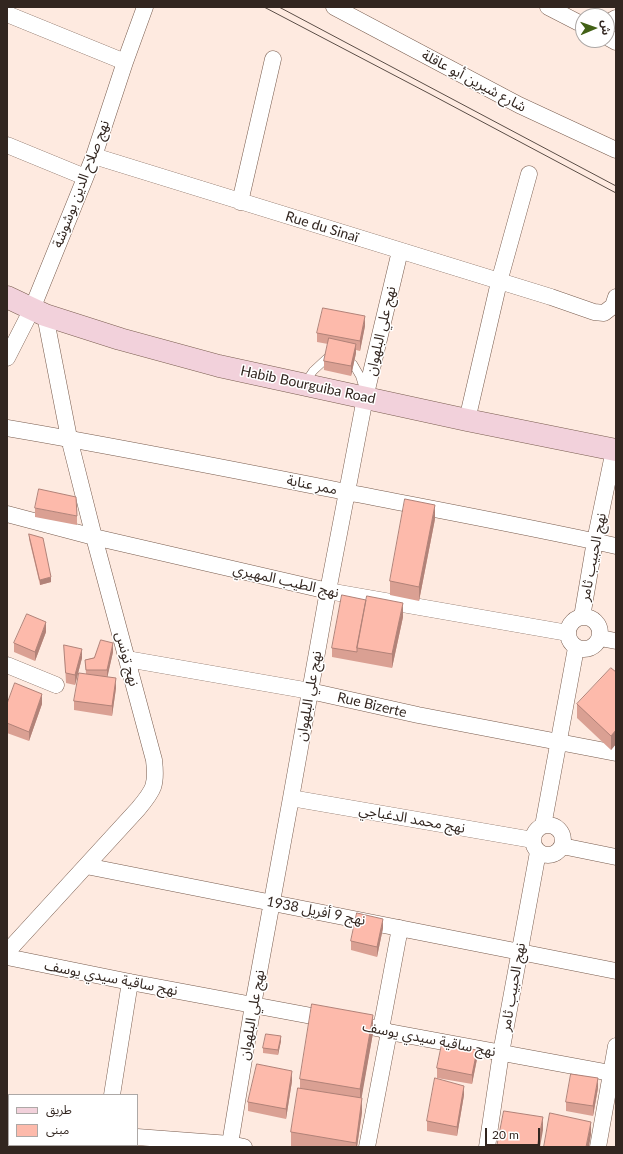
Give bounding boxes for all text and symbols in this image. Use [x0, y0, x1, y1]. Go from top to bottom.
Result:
north arrow [575, 8, 615, 48]
text: ش [600, 20, 613, 35]
street label: شارع شيرين أبو عاقلة [419, 46, 529, 116]
street label: نهج صلاح الدين بوشوشة [49, 118, 113, 250]
street label: Rue du Sinaï [283, 208, 361, 246]
street label: نهج علي البلهوان [363, 285, 399, 377]
street label: Habib Bourguiba Road [239, 362, 377, 408]
street label: ممر عنابة [285, 472, 339, 498]
street label: نهج الحبيب ثامر [576, 511, 610, 603]
street label: نهج الطيب المهيري [231, 561, 341, 601]
street label: نهج تونس [112, 630, 142, 688]
street label: نهج علي البلهوان [293, 650, 325, 742]
street label: Rue Bizerte [336, 689, 408, 721]
street label: نهج محمد الدغباجي [357, 801, 467, 837]
street label: نهج 9 أفريل 1938 [265, 893, 367, 929]
street label: نهج الحبيب ثامر [497, 941, 529, 1033]
street label: نهج ساقية سيدي يوسف [43, 957, 179, 999]
street label: نهج علي البلهوان [236, 969, 268, 1061]
street label: نهج ساقية سيدي يوسف [361, 1018, 497, 1060]
legend [8, 1094, 138, 1146]
text: طريق [46, 1102, 72, 1117]
scale bar [487, 1120, 542, 1146]
text: مبنى [46, 1122, 69, 1137]
text: 20 m [492, 1127, 519, 1142]

